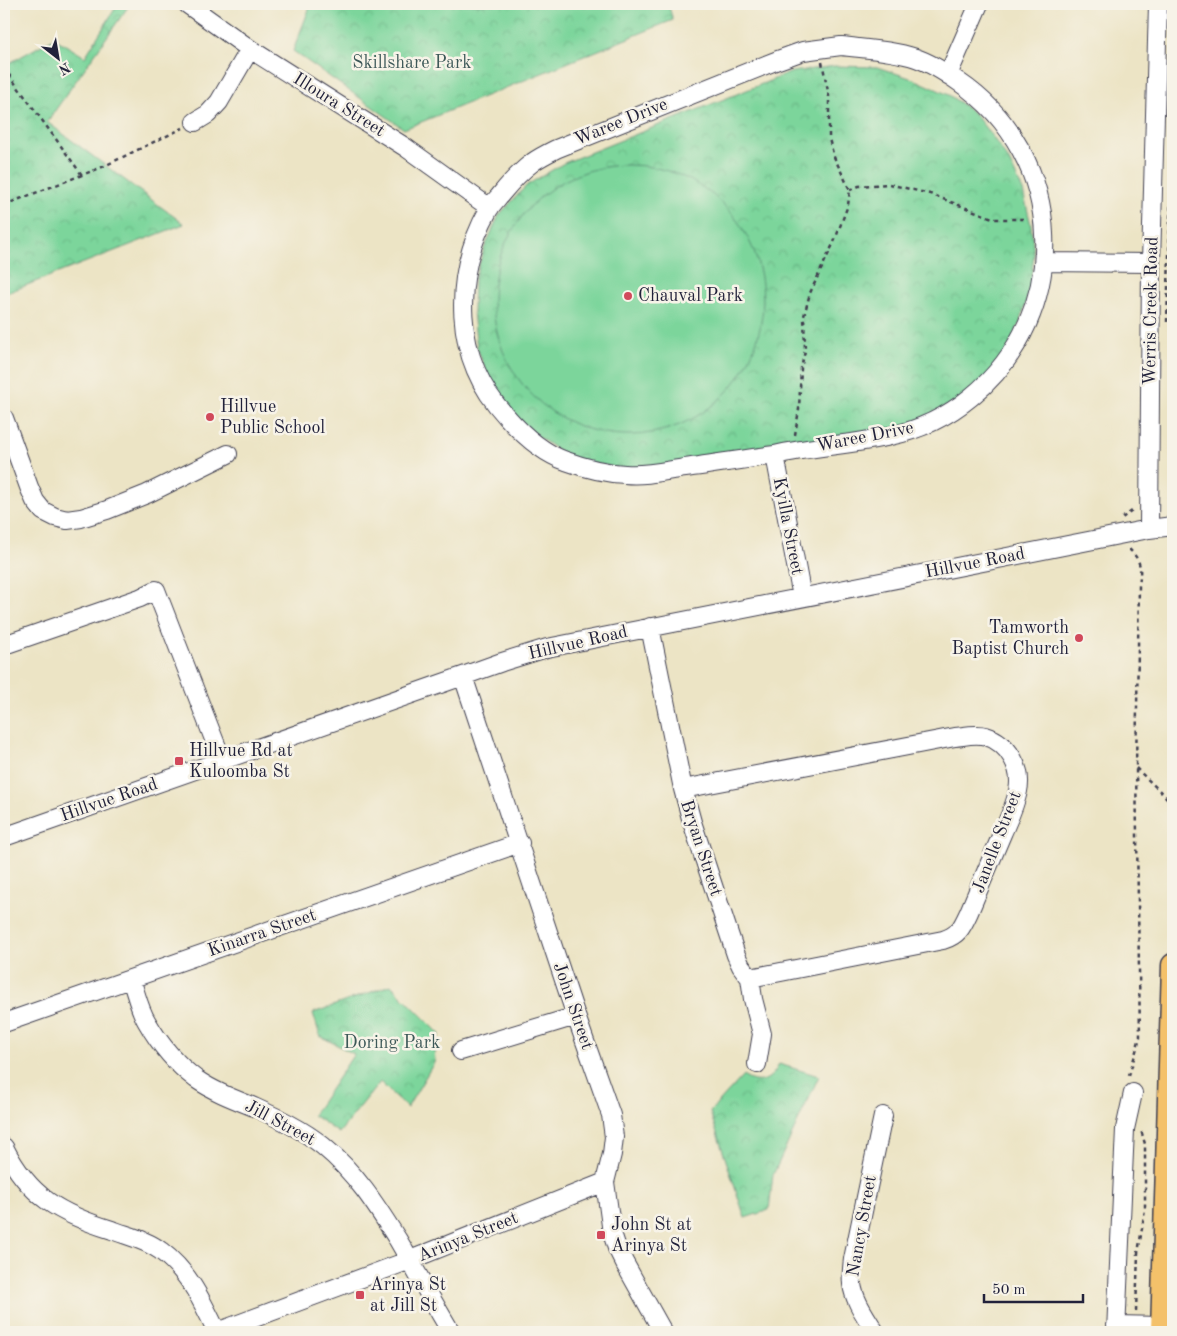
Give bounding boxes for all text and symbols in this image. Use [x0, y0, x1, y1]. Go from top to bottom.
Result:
north arrow [32, 32, 82, 82]
park label: Skillshare Park [352, 54, 472, 72]
text: N [56, 60, 72, 77]
street label: Illoura Street [290, 70, 388, 140]
street label: Waree Drive [572, 95, 670, 149]
street label: Werris Creek Road [1141, 236, 1161, 386]
place label: Chauval Park [638, 287, 743, 305]
marker: Chauval Park [622, 290, 634, 302]
place label: Hillvue Public School [220, 398, 325, 437]
marker: Hillvue Public School [204, 411, 216, 423]
street label: Waree Drive [815, 419, 915, 455]
street label: Kyilla Street [770, 476, 806, 576]
street label: Hillvue Road [924, 544, 1026, 582]
place label: Tamworth Baptist Church [952, 619, 1069, 658]
street label: Hillvue Road [527, 623, 629, 663]
marker: Tamworth Baptist Church [1073, 632, 1085, 644]
place label: Hillvue Rd at Kuloomba St [189, 742, 293, 781]
marker: Hillvue Rd at Kuloomba St [173, 755, 185, 767]
street label: Hillvue Road [58, 775, 160, 825]
street label: Janelle Street [969, 789, 1025, 895]
street label: Bryan Street [677, 798, 725, 898]
street label: Kinarra Street [205, 906, 319, 960]
street label: John Street [550, 960, 596, 1052]
park label: Doring Park [344, 1034, 440, 1052]
street label: Jill Street [242, 1097, 318, 1149]
street label: Nancy Street [844, 1174, 880, 1278]
street label: Arinya Street [415, 1209, 521, 1265]
place label: John St at Arinya St [611, 1216, 692, 1255]
marker: John St at Arinya St [595, 1229, 607, 1241]
scale bar [984, 1271, 1083, 1303]
place label: Arinya St at Jill St [370, 1276, 446, 1315]
text: 50 m [992, 1283, 1026, 1298]
marker: Arinya St at Jill St [354, 1289, 366, 1301]

